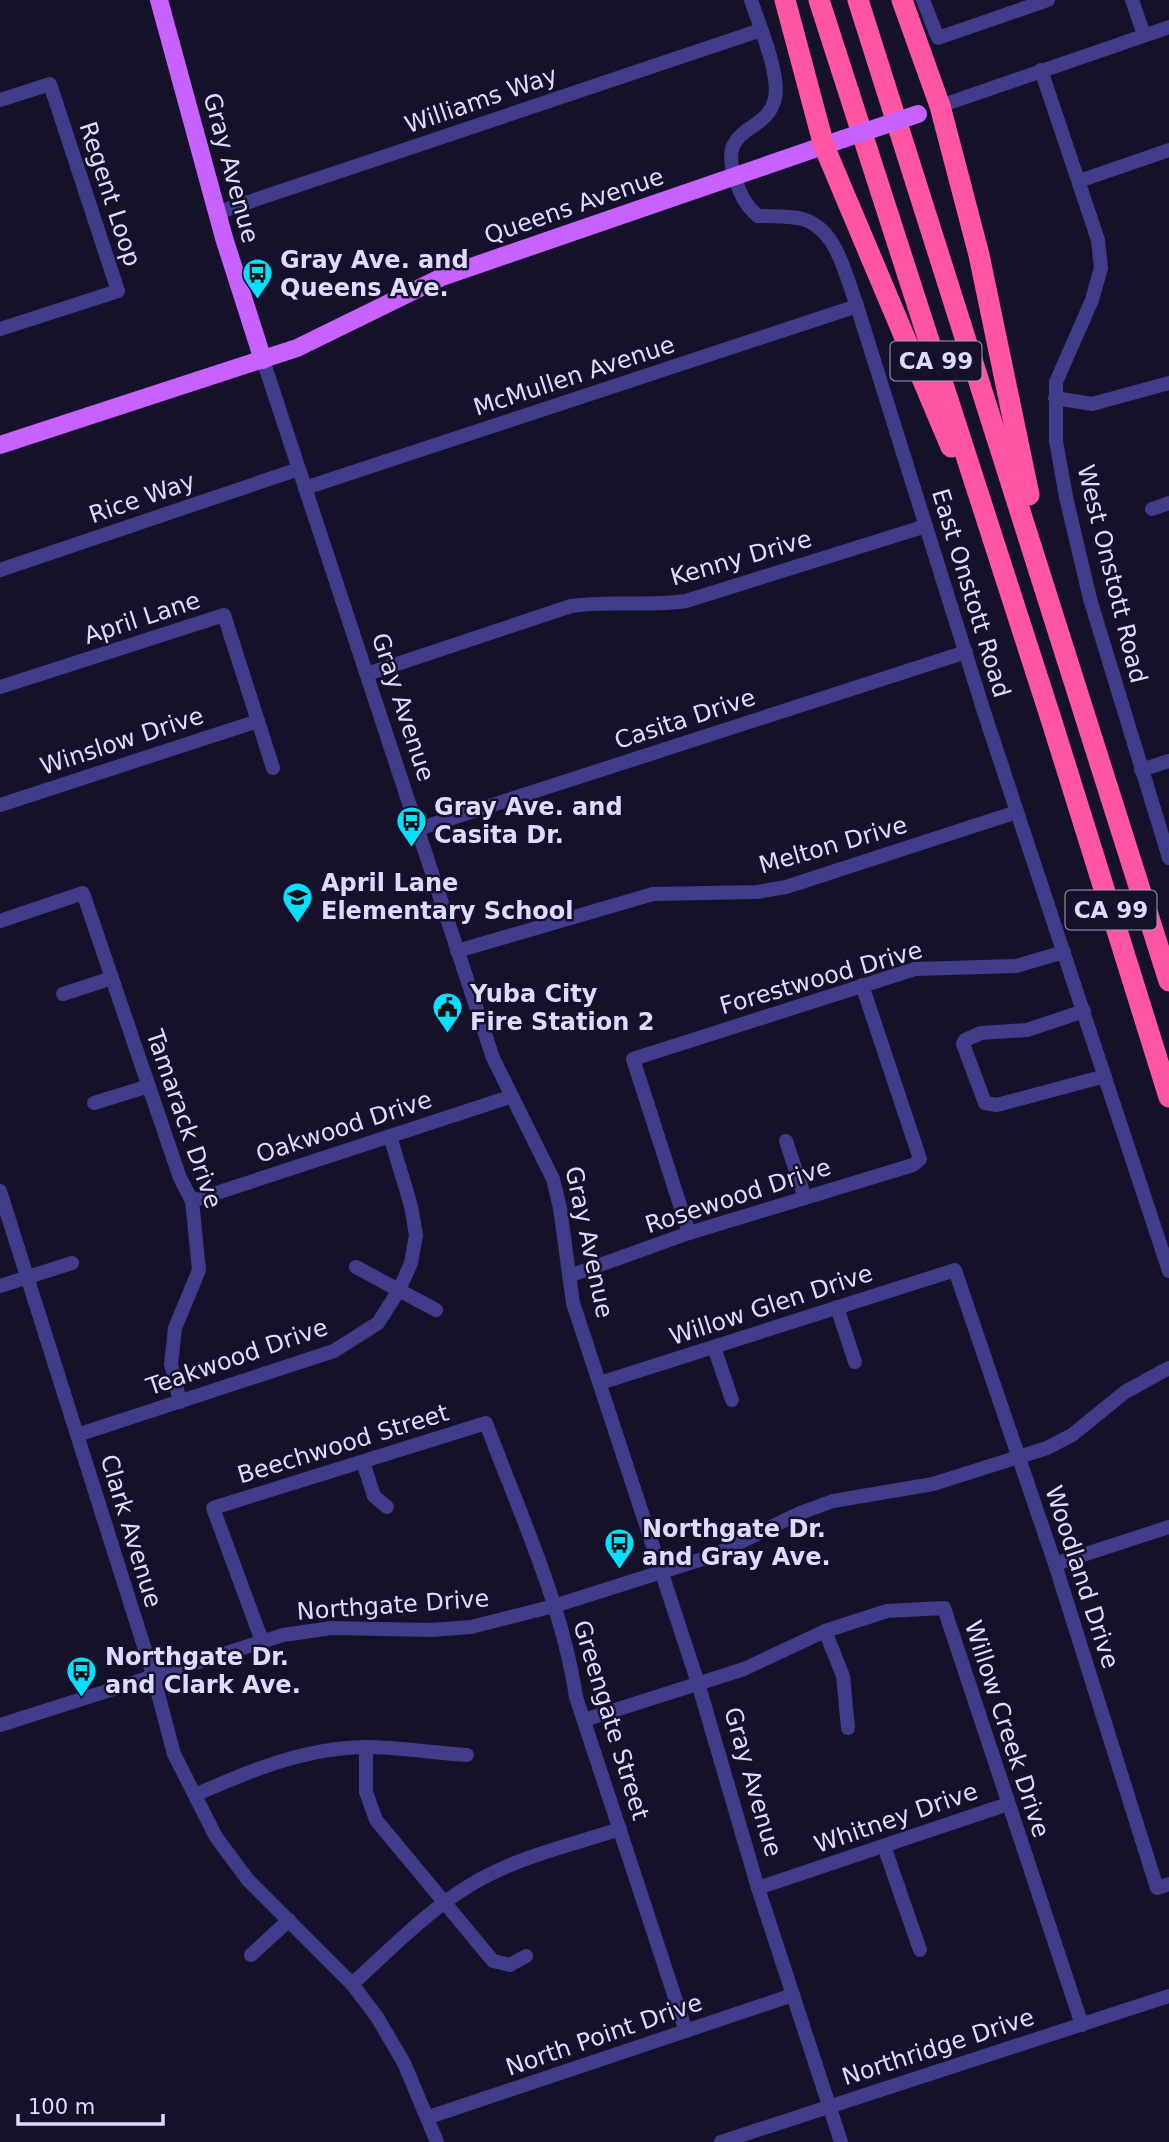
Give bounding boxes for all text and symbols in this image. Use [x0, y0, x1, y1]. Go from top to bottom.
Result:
street label: Williams Way [401, 61, 561, 139]
street label: Gray Avenue [198, 90, 264, 246]
street label: Regent Loop [73, 118, 147, 270]
street label: Queens Avenue [480, 162, 668, 250]
place label: Gray Ave. and Queens Ave. [280, 246, 469, 302]
bus stop icon: Gray Ave. and Queens Ave. [240, 257, 274, 301]
street label: McMullen Avenue [470, 330, 678, 422]
road number: CA 99 [890, 342, 982, 380]
street label: West Onstott Road [1071, 462, 1153, 686]
street label: Rice Way [85, 467, 199, 529]
street label: East Onstott Road [926, 485, 1016, 701]
street label: Kenny Drive [667, 524, 815, 592]
street label: April Lane [80, 586, 204, 650]
street label: Gray Avenue [366, 629, 440, 785]
street label: Casita Drive [611, 683, 759, 755]
street label: Winslow Drive [37, 701, 207, 781]
place label: Gray Ave. and Casita Dr. [434, 793, 623, 849]
bus stop icon: Gray Ave. and Casita Dr. [394, 804, 428, 848]
street label: Melton Drive [756, 810, 910, 880]
place label: April Lane Elementary School [321, 869, 574, 925]
school or university icon: April Lane Elementary School [281, 880, 315, 924]
road number: CA 99 [1066, 890, 1156, 930]
street label: Forestwood Drive [716, 936, 926, 1020]
place label: Yuba City Fire Station 2 [469, 980, 654, 1036]
public building icon: Yuba City Fire Station 2 [430, 991, 464, 1035]
street label: Tamarack Drive [140, 1025, 228, 1212]
street label: Oakwood Drive [252, 1085, 436, 1169]
street label: Rosewood Drive [642, 1153, 834, 1239]
street label: Gray Avenue [559, 1164, 619, 1320]
street label: Willow Glen Drive [666, 1259, 876, 1351]
street label: Teakwood Drive [142, 1313, 331, 1401]
street label: Beechwood Street [234, 1399, 452, 1489]
street label: Clark Avenue [94, 1451, 168, 1611]
street label: Woodland Drive [1039, 1482, 1125, 1672]
place label: Northgate Dr. and Gray Ave. [642, 1515, 831, 1571]
bus stop icon: Northgate Dr. and Gray Ave. [602, 1526, 636, 1570]
street label: Northgate Drive [296, 1584, 490, 1626]
street label: Greengate Street [567, 1617, 655, 1823]
street label: Willow Creek Drive [959, 1617, 1055, 1841]
place label: Northgate Dr. and Clark Ave. [105, 1643, 301, 1699]
bus stop icon: Northgate Dr. and Clark Ave. [65, 1654, 99, 1698]
street label: Gray Avenue [718, 1704, 788, 1860]
street label: Whitney Drive [811, 1777, 981, 1859]
street label: North Point Drive [502, 1988, 706, 2082]
street label: Northridge Drive [838, 2003, 1038, 2091]
scale bar [18, 2082, 163, 2126]
text: 100 m [28, 2095, 95, 2119]

